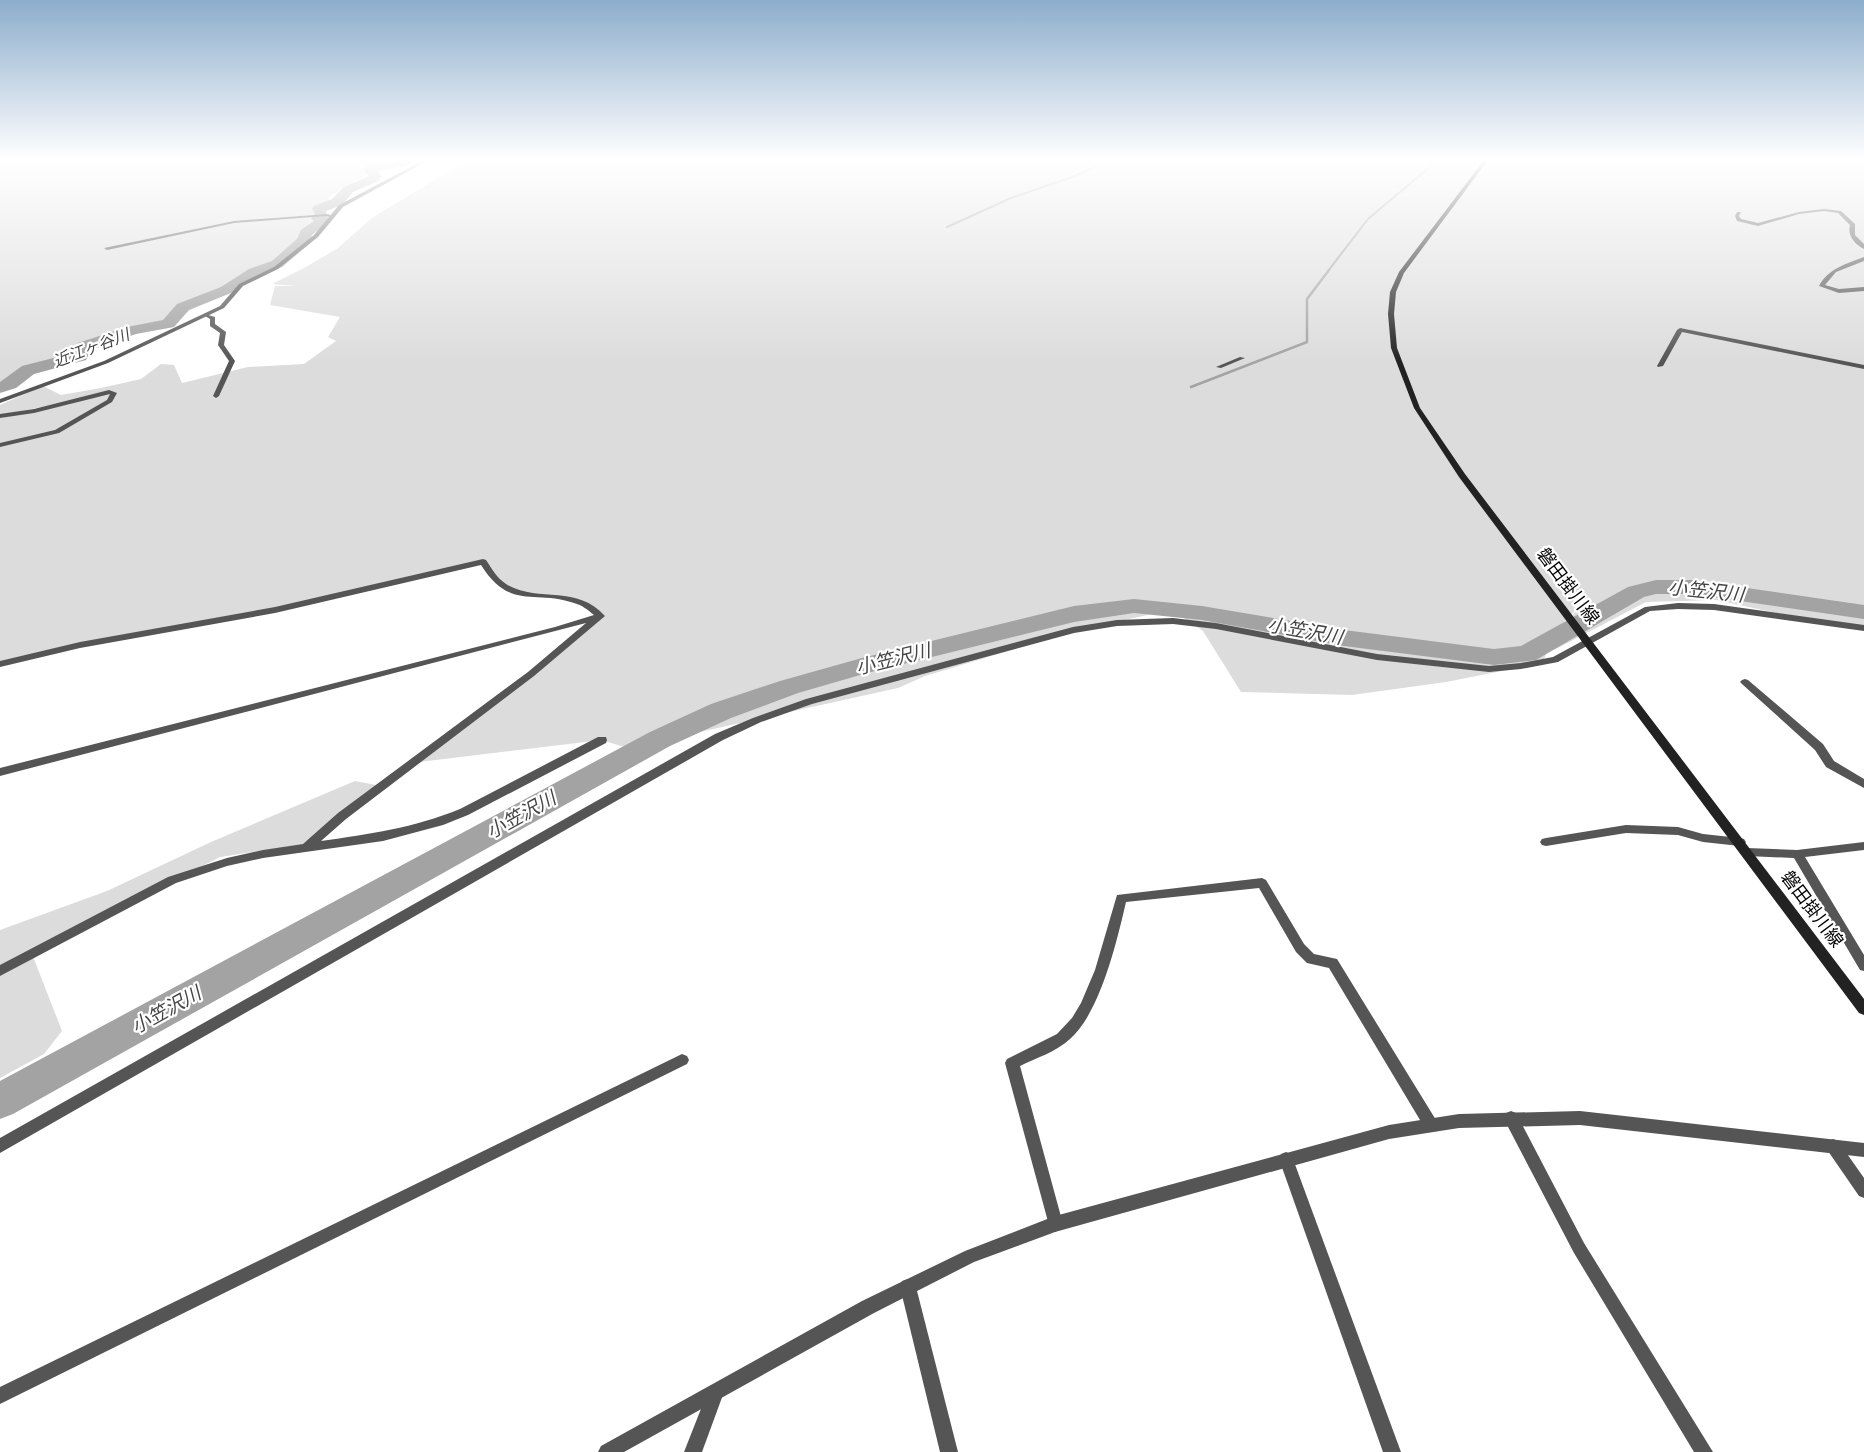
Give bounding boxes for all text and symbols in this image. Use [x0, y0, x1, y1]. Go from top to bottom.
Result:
water label: 近江ヶ谷川 [50, 322, 134, 373]
street label: 磐田掛川線 [1531, 542, 1605, 630]
water label: 小笠沢川 [1667, 574, 1747, 609]
water label: 小笠沢川 [1265, 611, 1347, 651]
water label: 小笠沢川 [853, 636, 935, 681]
water label: 小笠沢川 [481, 784, 563, 845]
street label: 磐田掛川線 [1775, 865, 1849, 953]
water label: 小笠沢川 [126, 979, 208, 1040]

